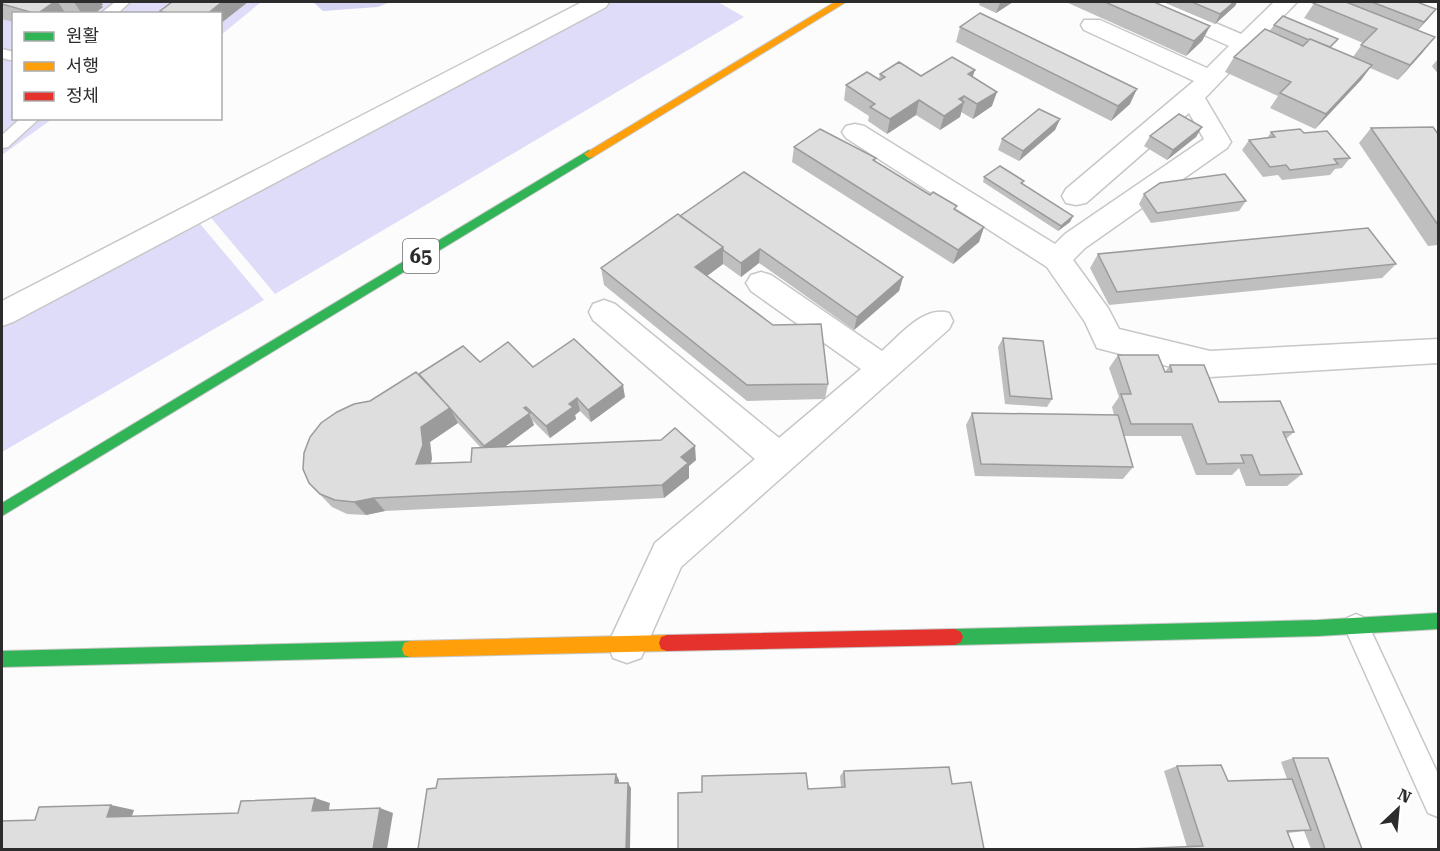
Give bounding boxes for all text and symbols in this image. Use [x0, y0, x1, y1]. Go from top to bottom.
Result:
legend [12, 12, 222, 120]
text: 원활 [66, 25, 99, 46]
text: 서행 [66, 55, 99, 76]
text: 정체 [66, 85, 99, 106]
road number: 65 [403, 239, 439, 273]
north arrow [1368, 779, 1428, 839]
text: N [1395, 785, 1414, 807]

